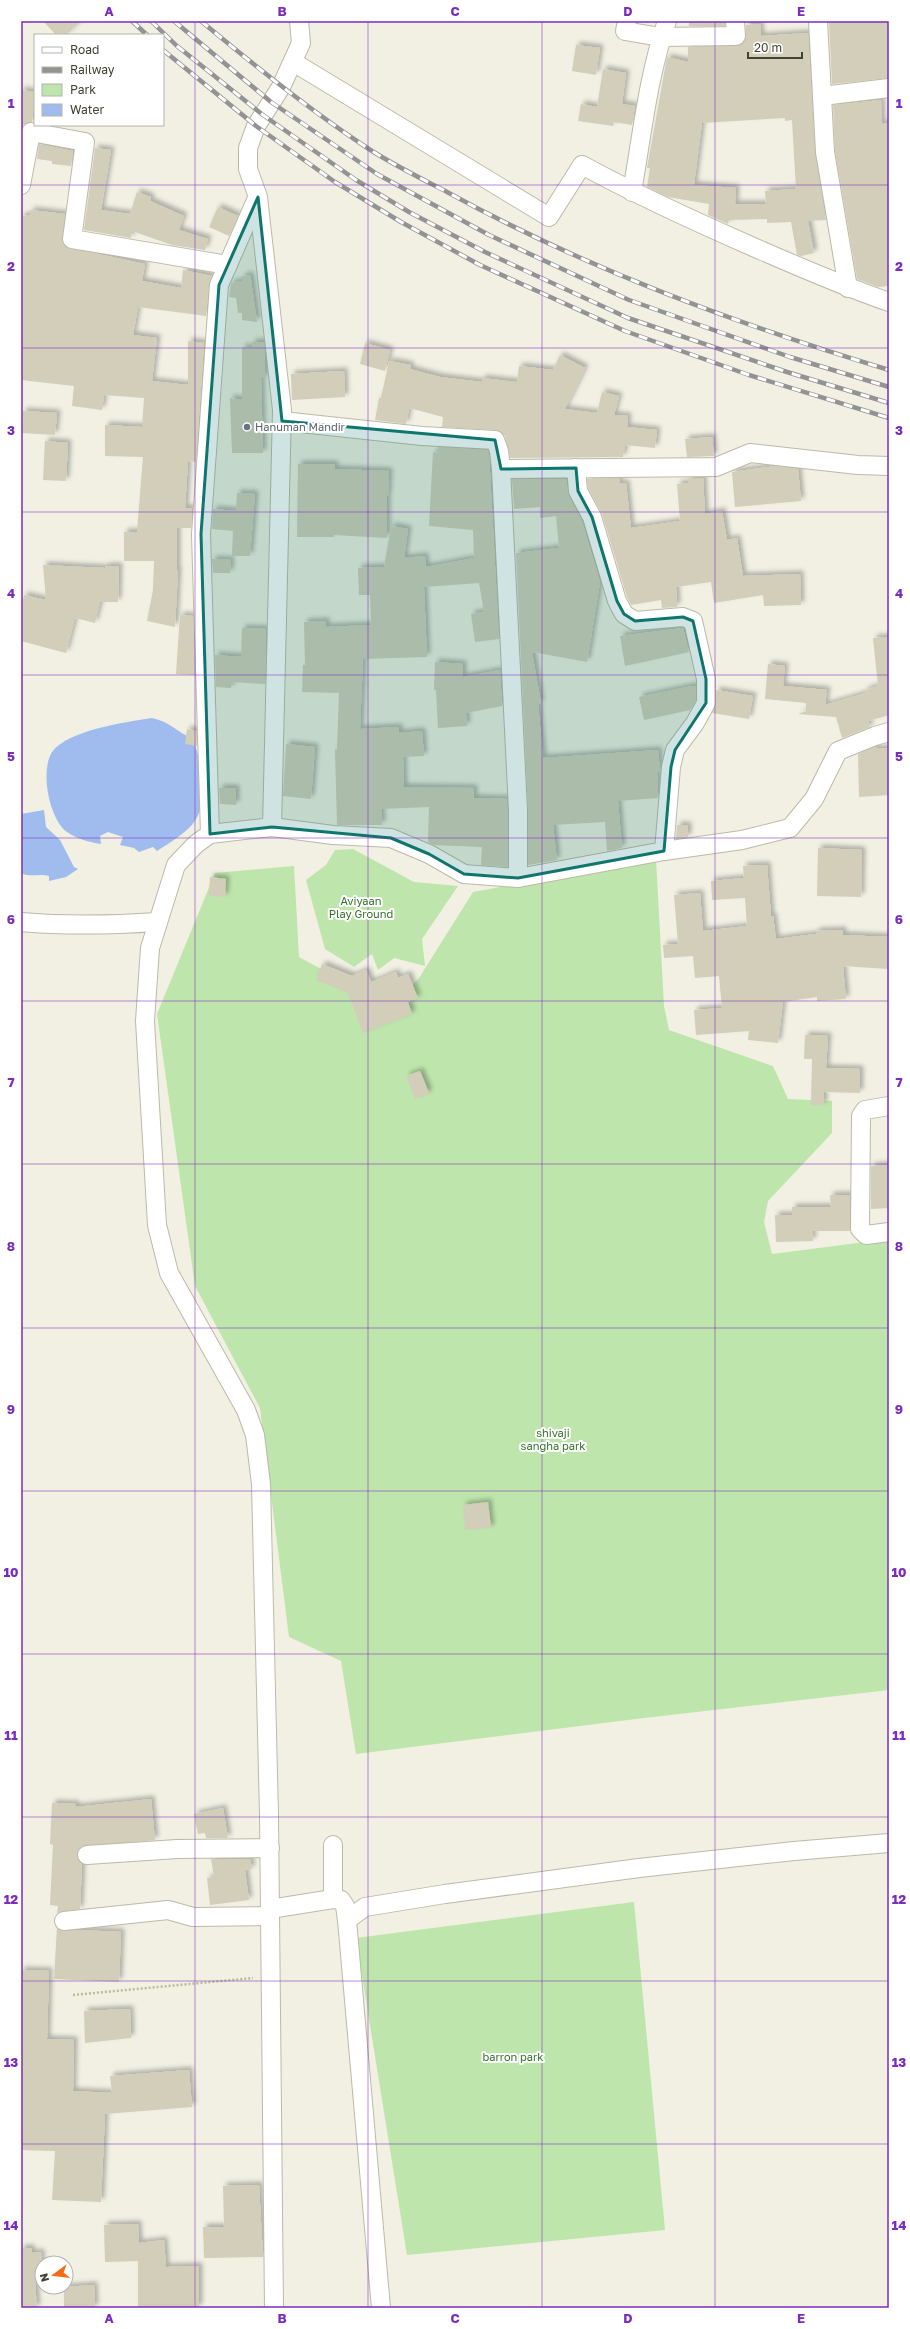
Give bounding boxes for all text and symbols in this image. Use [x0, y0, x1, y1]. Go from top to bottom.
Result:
text: A [104, 3, 114, 19]
text: B [277, 3, 287, 19]
text: C [450, 3, 460, 19]
text: D [623, 3, 633, 19]
text: E [797, 3, 805, 19]
legend [34, 34, 164, 126]
scale bar [748, 34, 802, 60]
text: 20 m [754, 40, 782, 55]
text: Road [70, 42, 99, 57]
text: Railway [70, 62, 115, 77]
text: Park [70, 82, 96, 97]
text: 1 [8, 95, 15, 111]
text: 1 [896, 95, 903, 111]
text: Water [70, 102, 104, 117]
text: 2 [7, 258, 15, 274]
text: 2 [895, 258, 903, 274]
place label: Hanuman Mandir [255, 420, 346, 433]
text: 3 [7, 422, 15, 438]
marker: Hanuman Mandir [242, 422, 252, 432]
text: 3 [895, 422, 903, 438]
text: 4 [7, 585, 15, 601]
text: 4 [895, 585, 903, 601]
text: 5 [7, 748, 15, 764]
text: 5 [895, 748, 903, 764]
park label: Aviyaan Play Ground [329, 894, 393, 920]
text: 6 [7, 911, 15, 927]
text: 6 [895, 911, 903, 927]
text: 7 [7, 1074, 15, 1090]
text: 7 [895, 1074, 903, 1090]
text: 8 [7, 1238, 15, 1254]
text: 8 [895, 1238, 903, 1254]
text: 9 [7, 1401, 15, 1417]
text: 9 [895, 1401, 903, 1417]
park label: shivaji sangha park [521, 1426, 585, 1452]
text: 10 [3, 1564, 19, 1580]
text: 10 [891, 1564, 907, 1580]
text: 11 [4, 1727, 18, 1743]
text: 11 [892, 1727, 906, 1743]
text: 12 [4, 1891, 18, 1907]
text: 12 [892, 1891, 906, 1907]
park label: barron park [482, 2050, 544, 2063]
text: 13 [4, 2054, 18, 2070]
text: 13 [892, 2054, 906, 2070]
text: 14 [4, 2217, 18, 2233]
text: 14 [892, 2217, 906, 2233]
north arrow [34, 2255, 74, 2295]
text: N [36, 2272, 51, 2283]
text: A [104, 2310, 114, 2326]
text: B [277, 2310, 287, 2326]
text: C [450, 2310, 460, 2326]
text: D [623, 2310, 633, 2326]
text: E [797, 2310, 805, 2326]

